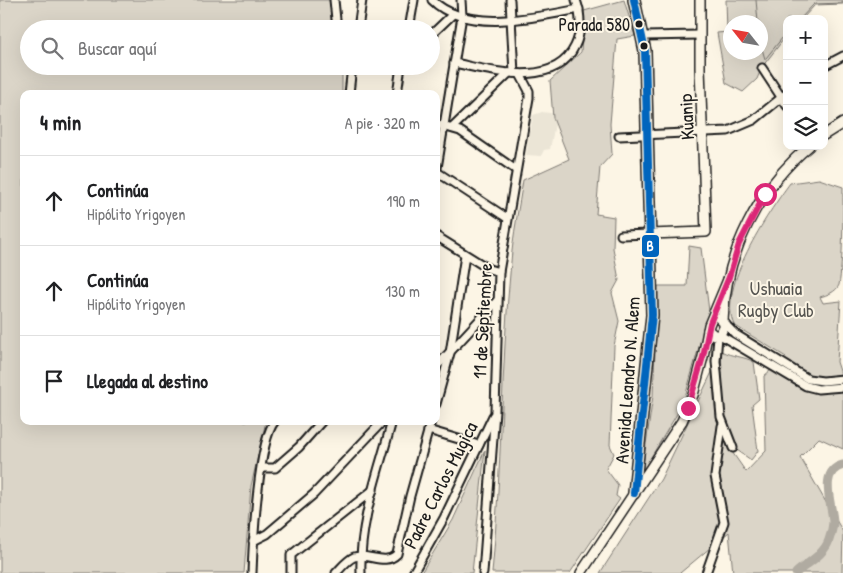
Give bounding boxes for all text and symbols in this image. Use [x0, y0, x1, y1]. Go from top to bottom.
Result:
place label: Parada 580 [559, 12, 630, 37]
north arrow [723, 15, 768, 60]
map controls [783, 15, 828, 150]
button: + [783, 15, 828, 60]
marker: Parada 580 [634, 19, 644, 29]
search box [20, 20, 440, 75]
icon: search [38, 34, 66, 62]
text: Buscar aquí [78, 35, 157, 61]
unlabelled marker [639, 41, 649, 51]
button: − [783, 60, 828, 105]
street label: Kuanip [672, 93, 700, 141]
button: layers [783, 105, 828, 150]
text: 4 min [40, 108, 81, 137]
text: A pie · 320 m [345, 112, 420, 134]
text: Continúa [87, 177, 148, 203]
route start [754, 183, 777, 206]
icon: ahead [40, 187, 68, 215]
text: 190 m [387, 190, 420, 212]
text: Hipólito Yrigoyen [87, 203, 186, 225]
line badge: B [641, 234, 660, 258]
text: B [646, 236, 654, 255]
street label: 11 de Septiembre [466, 262, 498, 380]
text: Continúa [87, 267, 148, 293]
park label: Ushuaia Rugby Club [738, 275, 814, 323]
icon: ahead [40, 277, 68, 305]
text: 130 m [385, 280, 420, 302]
text: Hipólito Yrigoyen [87, 293, 186, 315]
street label: Avenida Leandro N. Alem [608, 296, 646, 464]
icon: arrive [40, 367, 68, 395]
text: Llegada al destino [87, 368, 208, 394]
route end [677, 397, 700, 420]
street label: Padre Carlos Mugica [397, 417, 483, 553]

